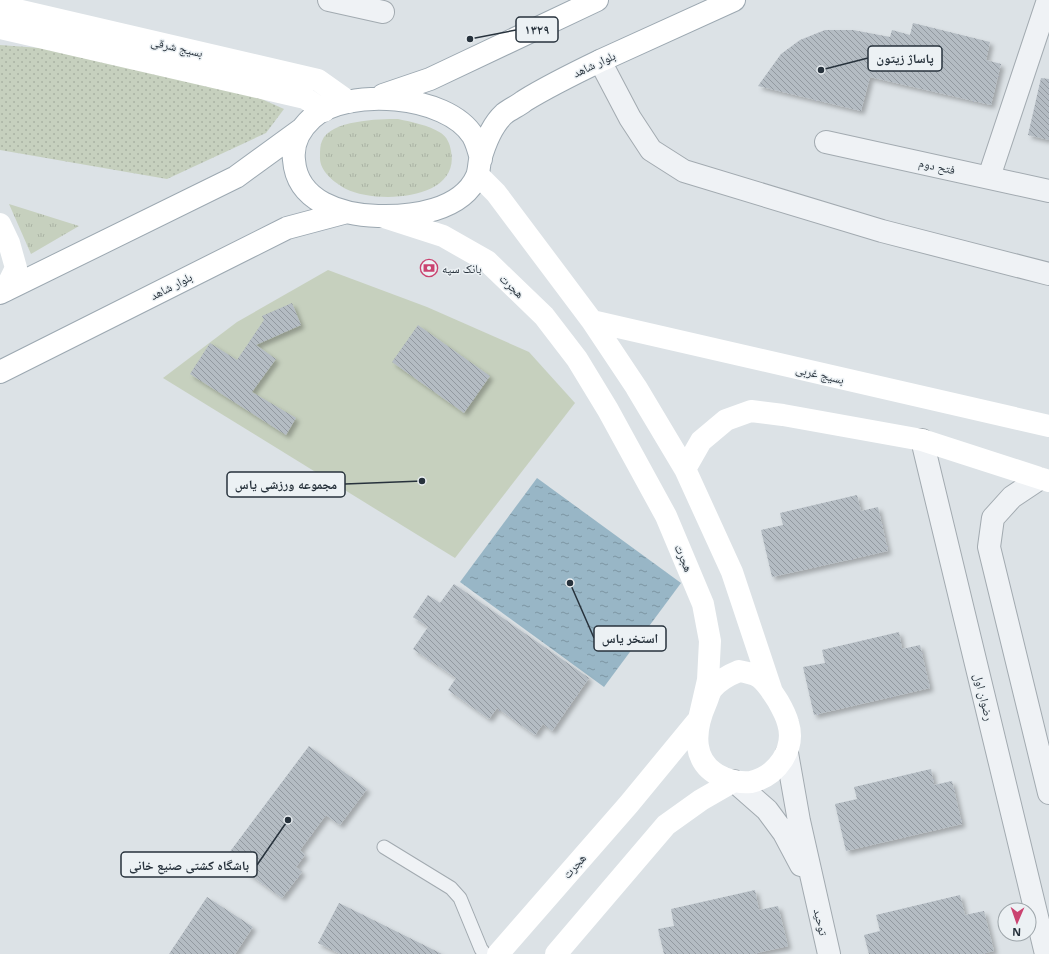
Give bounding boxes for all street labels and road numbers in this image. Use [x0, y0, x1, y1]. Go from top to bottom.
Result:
street label: بسیج شرقی [149, 33, 205, 61]
street label: بلوار شاهد [570, 47, 618, 81]
street label: فتح دوم [917, 154, 957, 178]
street label: بلوار شاهد [147, 268, 195, 304]
street label: هجرت [496, 270, 528, 302]
street label: بسیج غربی [794, 360, 846, 388]
street label: هجرت [671, 542, 697, 574]
street label: رضوان اول [970, 672, 998, 723]
street label: هجرت [558, 850, 590, 882]
street label: توحید [810, 907, 832, 938]

